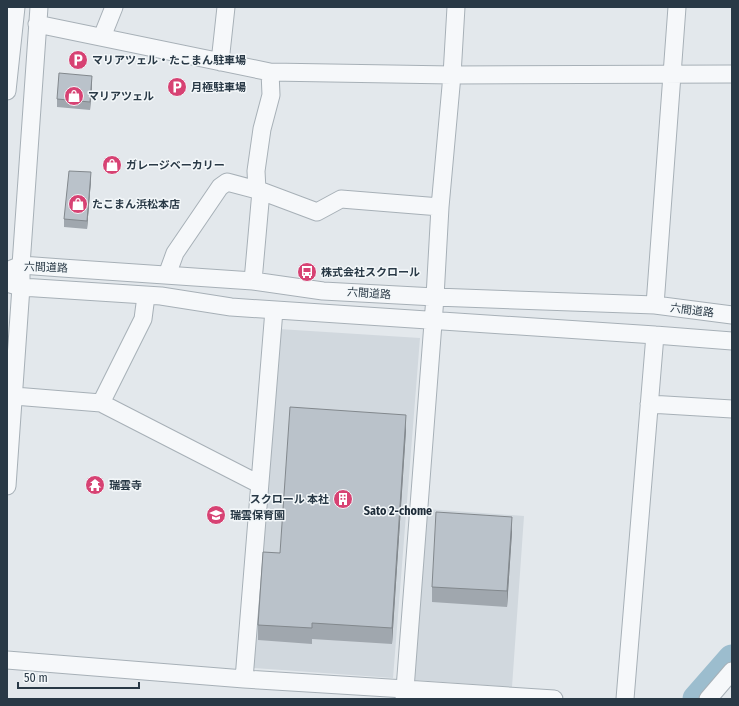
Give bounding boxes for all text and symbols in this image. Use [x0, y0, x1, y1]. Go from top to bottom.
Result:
parking icon: マリアツェル・たこまん駐車場 [67, 49, 89, 71]
place label: マリアツェル・たこまん駐車場 [92, 54, 246, 67]
parking icon: 月極駐車場 [166, 76, 188, 98]
place label: 月極駐車場 [191, 81, 246, 94]
shop icon: マリアツェル [63, 85, 85, 107]
place label: マリアツェル [88, 90, 154, 103]
shop icon: ガレージベーカリー [101, 154, 123, 176]
place label: ガレージベーカリー [126, 159, 225, 172]
shop icon: たこまん浜松本店 [67, 193, 89, 215]
place label: たこまん浜松本店 [92, 198, 180, 211]
street label: 六間道路 [24, 260, 68, 275]
bus stop icon: 株式会社スクロール [296, 261, 318, 283]
place label: 株式会社スクロール [321, 266, 420, 279]
street label: 六間道路 [347, 285, 391, 302]
street label: 六間道路 [669, 301, 715, 320]
temple icon: 瑞雲寺 [84, 474, 106, 496]
place label: 瑞雲寺 [109, 479, 142, 492]
building icon: スクロール 本社 [332, 488, 354, 510]
place label: スクロール 本社 [250, 493, 329, 506]
school or university icon: 瑞雲保育園 [205, 504, 227, 526]
district label: Sato 2-chome [364, 504, 432, 518]
place label: 瑞雲保育園 [230, 509, 285, 522]
scale bar [18, 664, 139, 690]
text: 50 m [24, 671, 48, 685]

